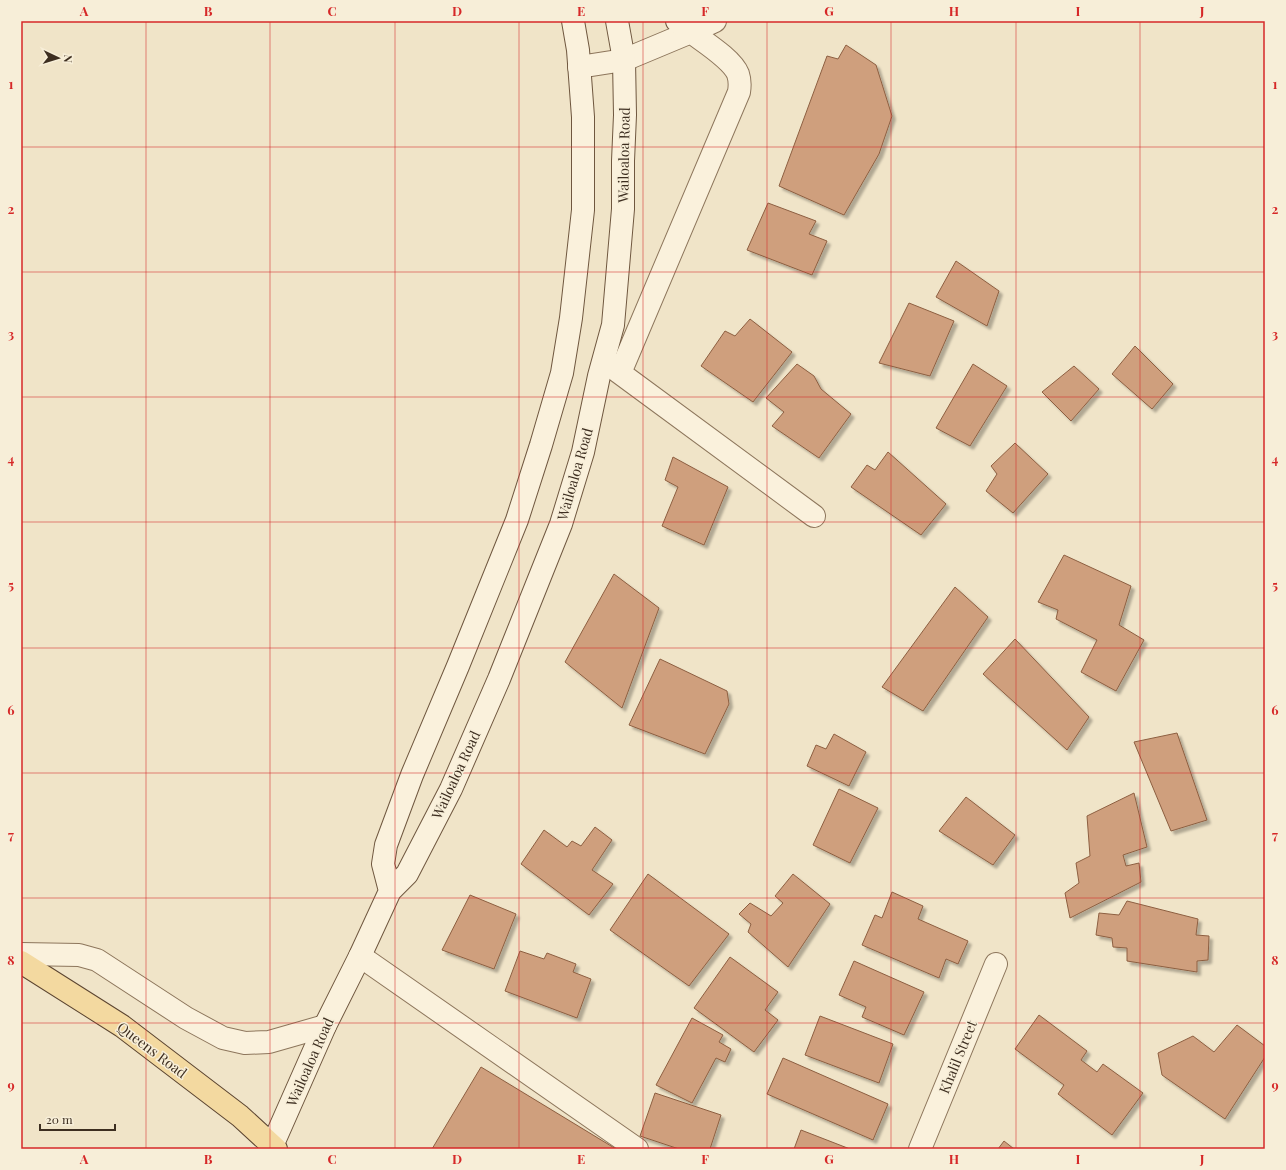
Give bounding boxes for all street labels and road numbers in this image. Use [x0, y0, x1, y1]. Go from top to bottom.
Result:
street label: Wailoaloa Road [613, 107, 634, 204]
street label: Wailoaloa Road [552, 425, 597, 523]
street label: Wailoaloa Road [426, 728, 484, 823]
street label: Wailoaloa Road [281, 1014, 338, 1110]
street label: Khalil Street [934, 1016, 981, 1096]
street label: Queens Road [114, 1017, 191, 1082]

